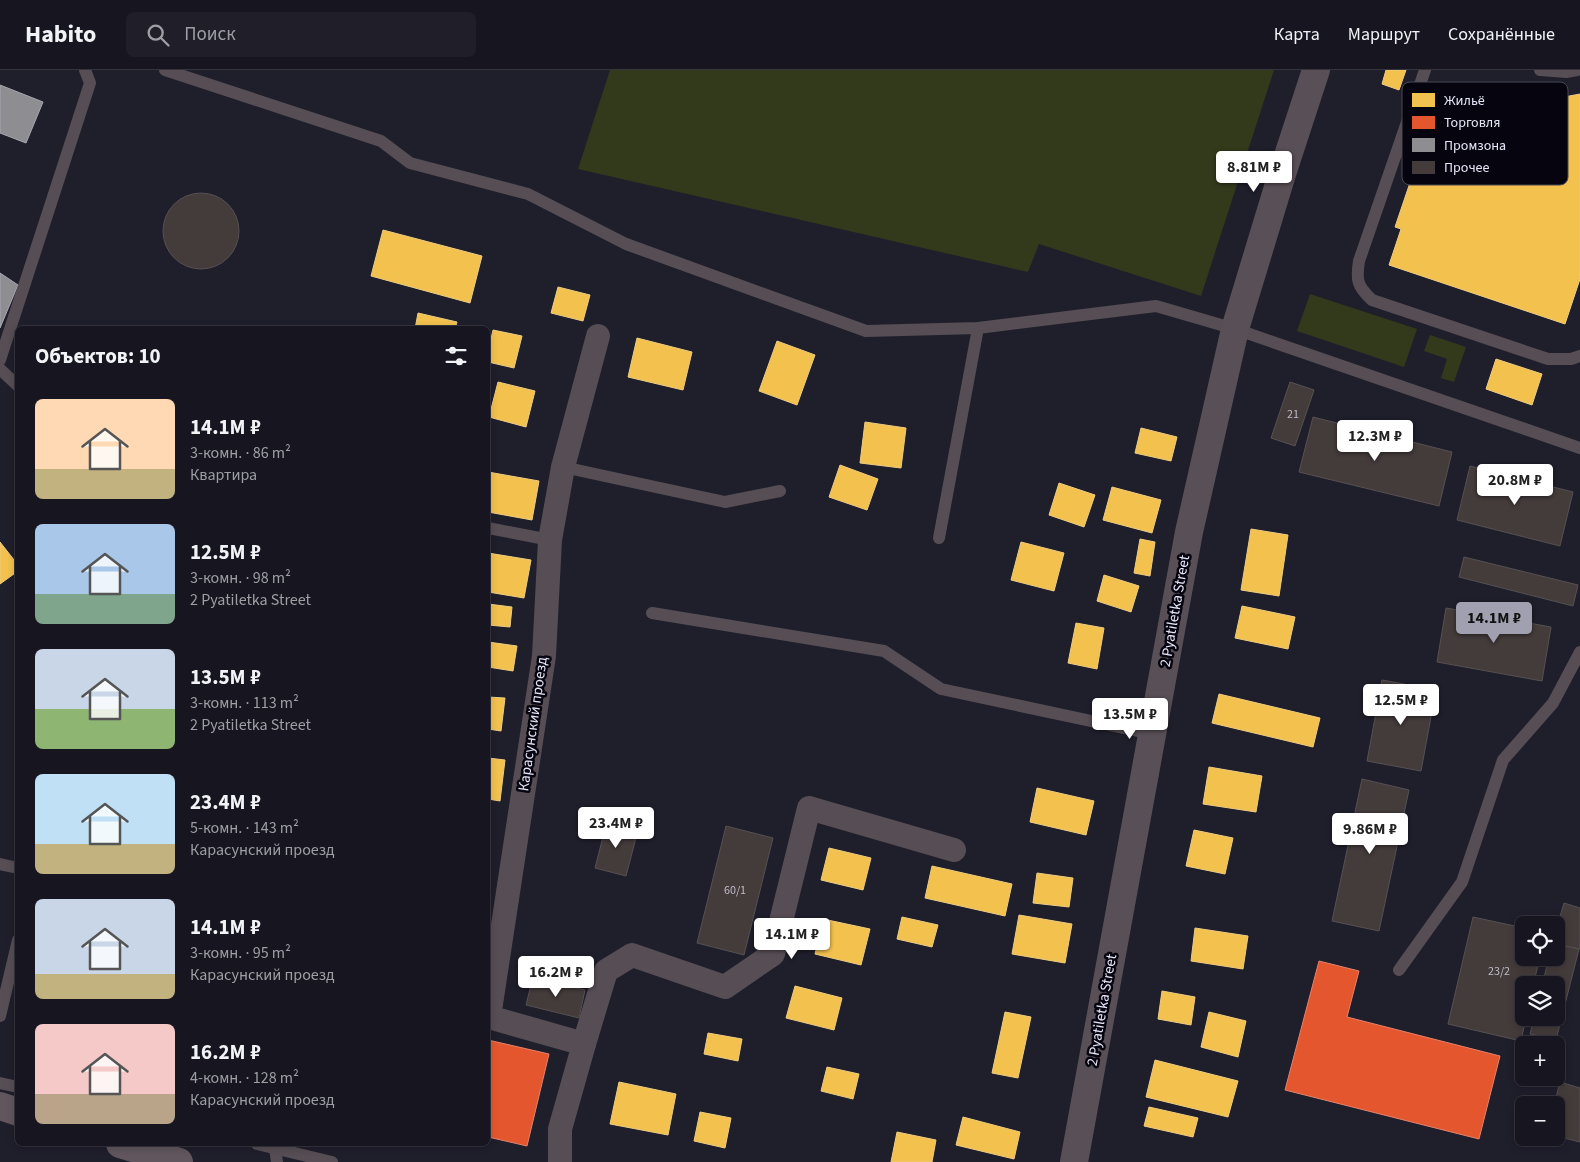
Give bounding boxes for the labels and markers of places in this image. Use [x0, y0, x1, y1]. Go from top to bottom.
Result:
pin: 8.81M ₽ [1208, 150, 1300, 193]
pin: 12.3M ₽ [1329, 420, 1421, 462]
pin: 20.8M ₽ [1469, 464, 1561, 506]
pin: 14.1M ₽ [1448, 602, 1540, 644]
pin: 12.5M ₽ [1355, 684, 1447, 726]
pin: 13.5M ₽ [1084, 698, 1176, 740]
pin: 23.4M ₽ [570, 806, 662, 849]
pin: 9.86M ₽ [1324, 812, 1416, 855]
pin: 14.1M ₽ [746, 918, 838, 960]
pin: 16.2M ₽ [510, 956, 602, 998]

